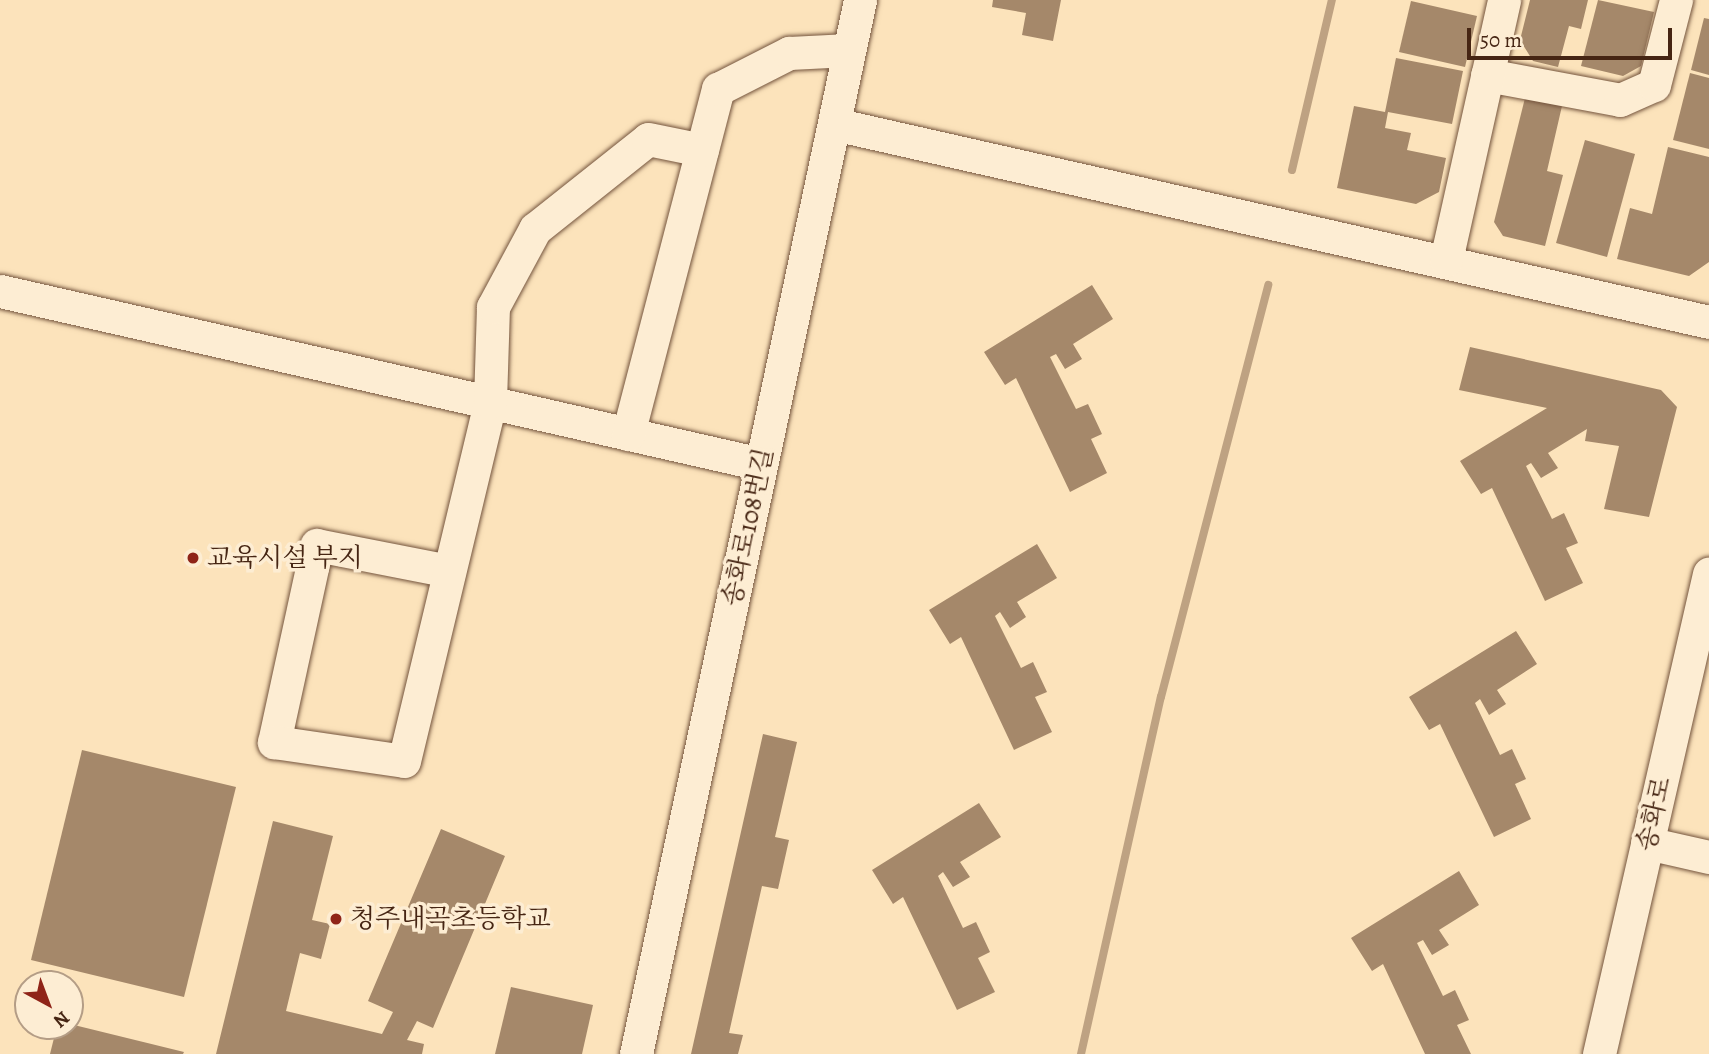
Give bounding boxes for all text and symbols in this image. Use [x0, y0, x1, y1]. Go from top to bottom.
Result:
scale bar [1471, 14, 1676, 58]
text: 50 m [1480, 26, 1522, 54]
street label: 송화로108번길 [716, 445, 780, 609]
place label: 교육시설 부지 [207, 542, 363, 574]
marker: 교육시설 부지 [185, 550, 201, 566]
street label: 송화로 [1630, 774, 1678, 854]
place label: 청주내곡초등학교 [350, 903, 551, 935]
marker: 청주내곡초등학교 [328, 911, 344, 927]
north arrow [14, 970, 84, 1040]
text: N [48, 1005, 75, 1034]

